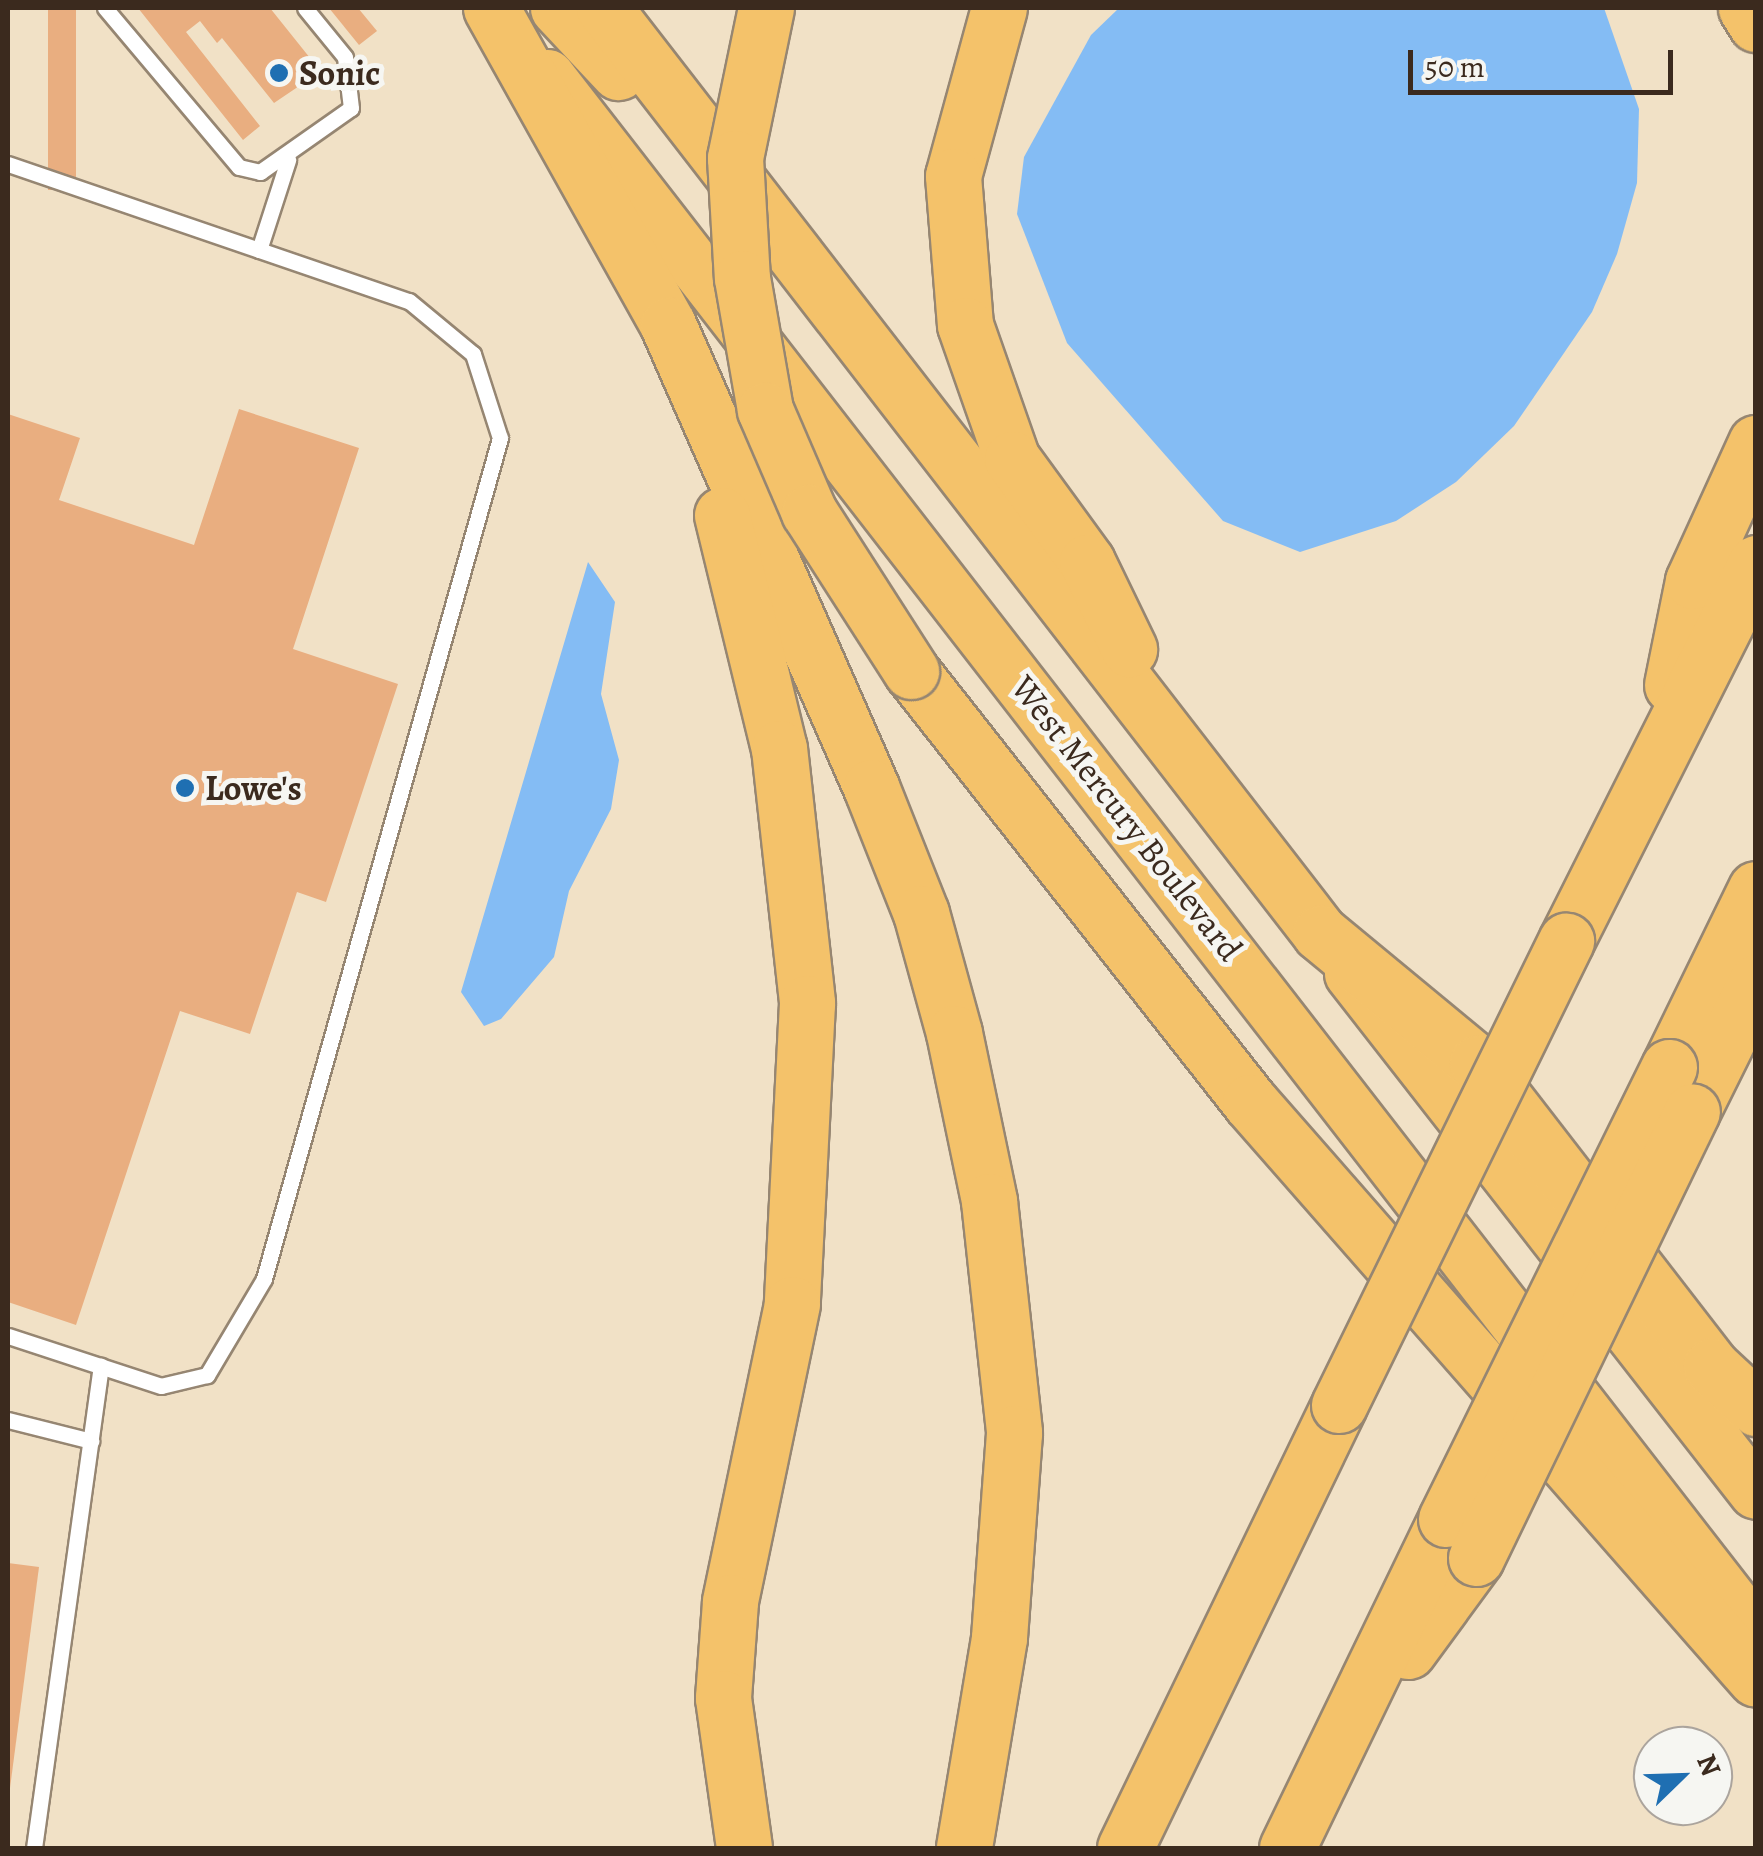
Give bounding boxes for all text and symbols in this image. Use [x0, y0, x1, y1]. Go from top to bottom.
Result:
scale bar [1413, 30, 1678, 92]
text: 50 m [1425, 47, 1485, 87]
place label: Sonic [299, 52, 380, 94]
marker: Sonic [268, 62, 290, 84]
street label: West Mercury Boulevard [1003, 667, 1251, 969]
place label: Lowe's [205, 767, 302, 809]
marker: Lowe's [174, 777, 196, 799]
north arrow [1633, 1726, 1733, 1826]
text: N [1687, 1748, 1730, 1782]

